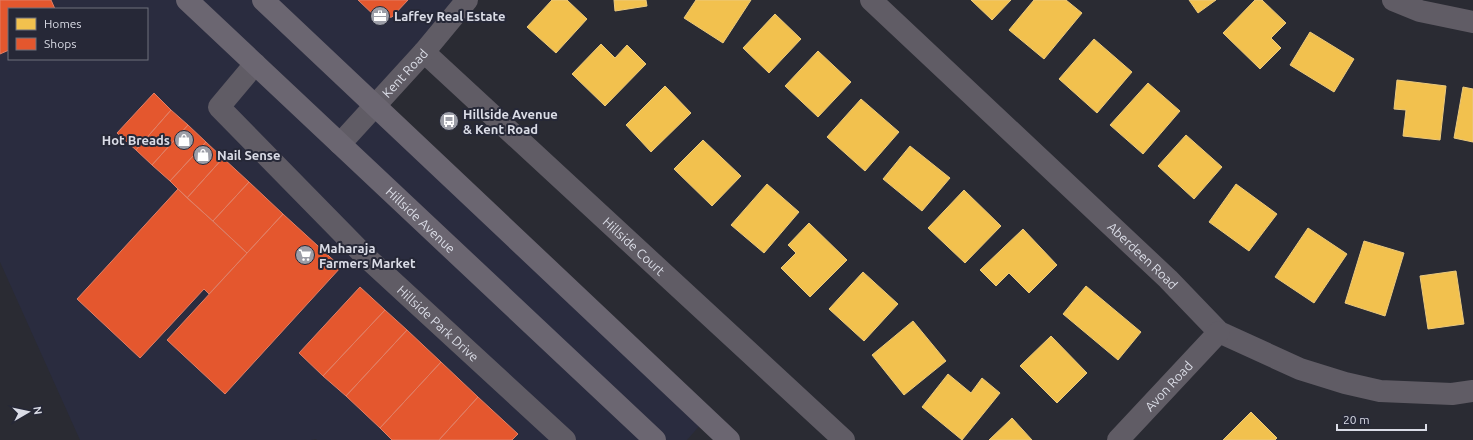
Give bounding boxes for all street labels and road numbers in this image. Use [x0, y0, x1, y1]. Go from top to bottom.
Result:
street label: Kent Road [379, 46, 430, 100]
street label: Hillside Avenue [383, 184, 458, 256]
street label: Hillside Court [600, 214, 668, 278]
street label: Aberdeen Road [1105, 219, 1181, 292]
street label: Hillside Park Drive [395, 282, 482, 364]
street label: Avon Road [1142, 358, 1195, 414]

